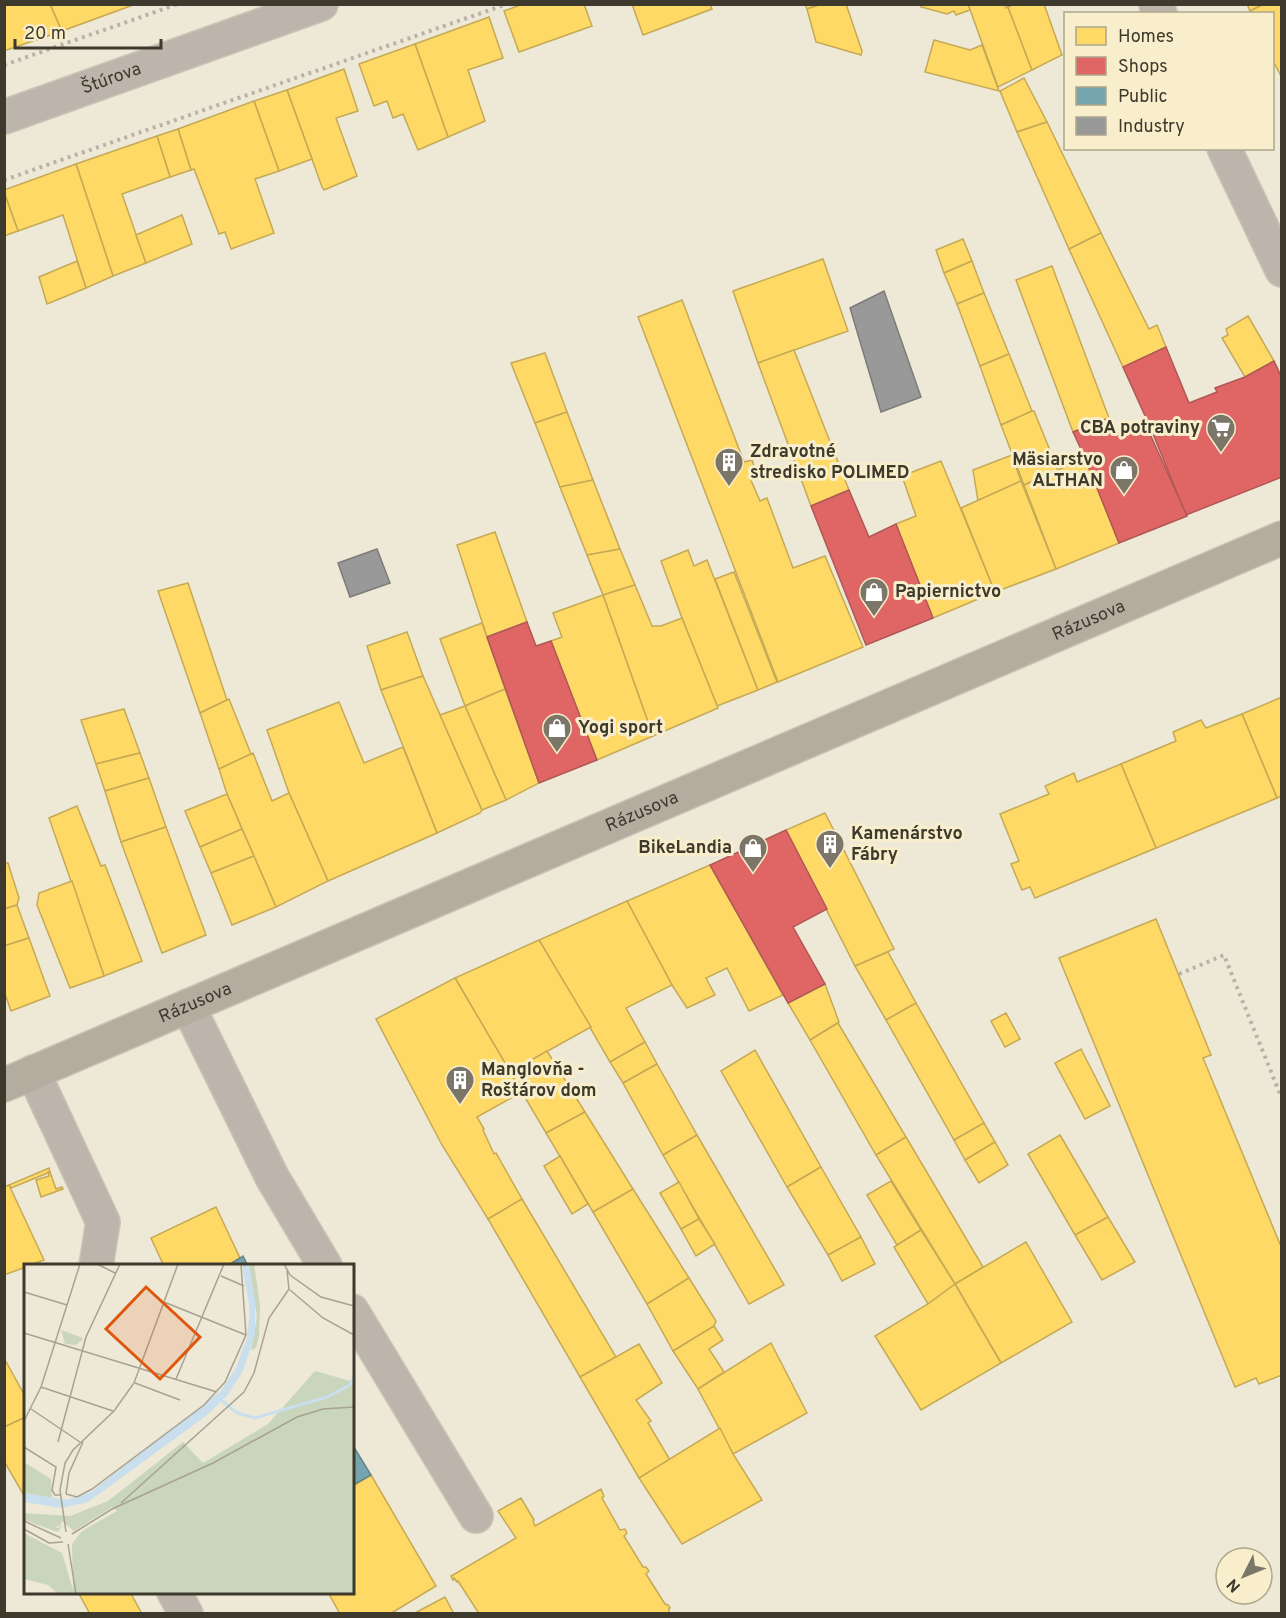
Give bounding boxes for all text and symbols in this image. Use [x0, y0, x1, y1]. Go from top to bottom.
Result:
scale bar [15, 12, 160, 50]
legend [1064, 12, 1274, 150]
text: 20 m [24, 23, 66, 46]
text: Homes [1118, 26, 1174, 49]
text: Shops [1118, 56, 1168, 79]
street label: Štúrova [78, 57, 144, 100]
text: Public [1118, 86, 1168, 109]
text: Industry [1118, 116, 1185, 139]
supermarket icon: CBA potraviny [1205, 412, 1237, 454]
place label: CBA potraviny [1080, 417, 1200, 440]
place label: Zdravotné stredisko POLIMED [750, 441, 909, 485]
building icon: Zdravotné stredisko POLIMED [713, 446, 745, 488]
place label: Mäsiarstvo ALTHAN [1012, 449, 1103, 493]
shop icon: Mäsiarstvo ALTHAN [1108, 454, 1140, 496]
shop icon: Papiernictvo [858, 576, 890, 618]
place label: Papiernictvo [895, 581, 1001, 604]
street label: Rázusova [1049, 595, 1129, 646]
shop icon: Yogi sport [541, 712, 573, 754]
place label: Yogi sport [578, 717, 663, 740]
street label: Rázusova [602, 786, 682, 838]
place label: Kamenárstvo Fábry [851, 823, 963, 867]
building icon: Kamenárstvo Fábry [814, 828, 846, 870]
shop icon: BikeLandia [737, 832, 769, 874]
place label: BikeLandia [638, 837, 732, 860]
street label: Rázusova [155, 977, 235, 1029]
place label: Manglovňa - Roštárov dom [481, 1059, 597, 1103]
building icon: Manglovňa - Roštárov dom [444, 1064, 476, 1106]
inset map [24, 1264, 354, 1594]
north arrow [1214, 1546, 1274, 1606]
text: N [1223, 1574, 1246, 1596]

